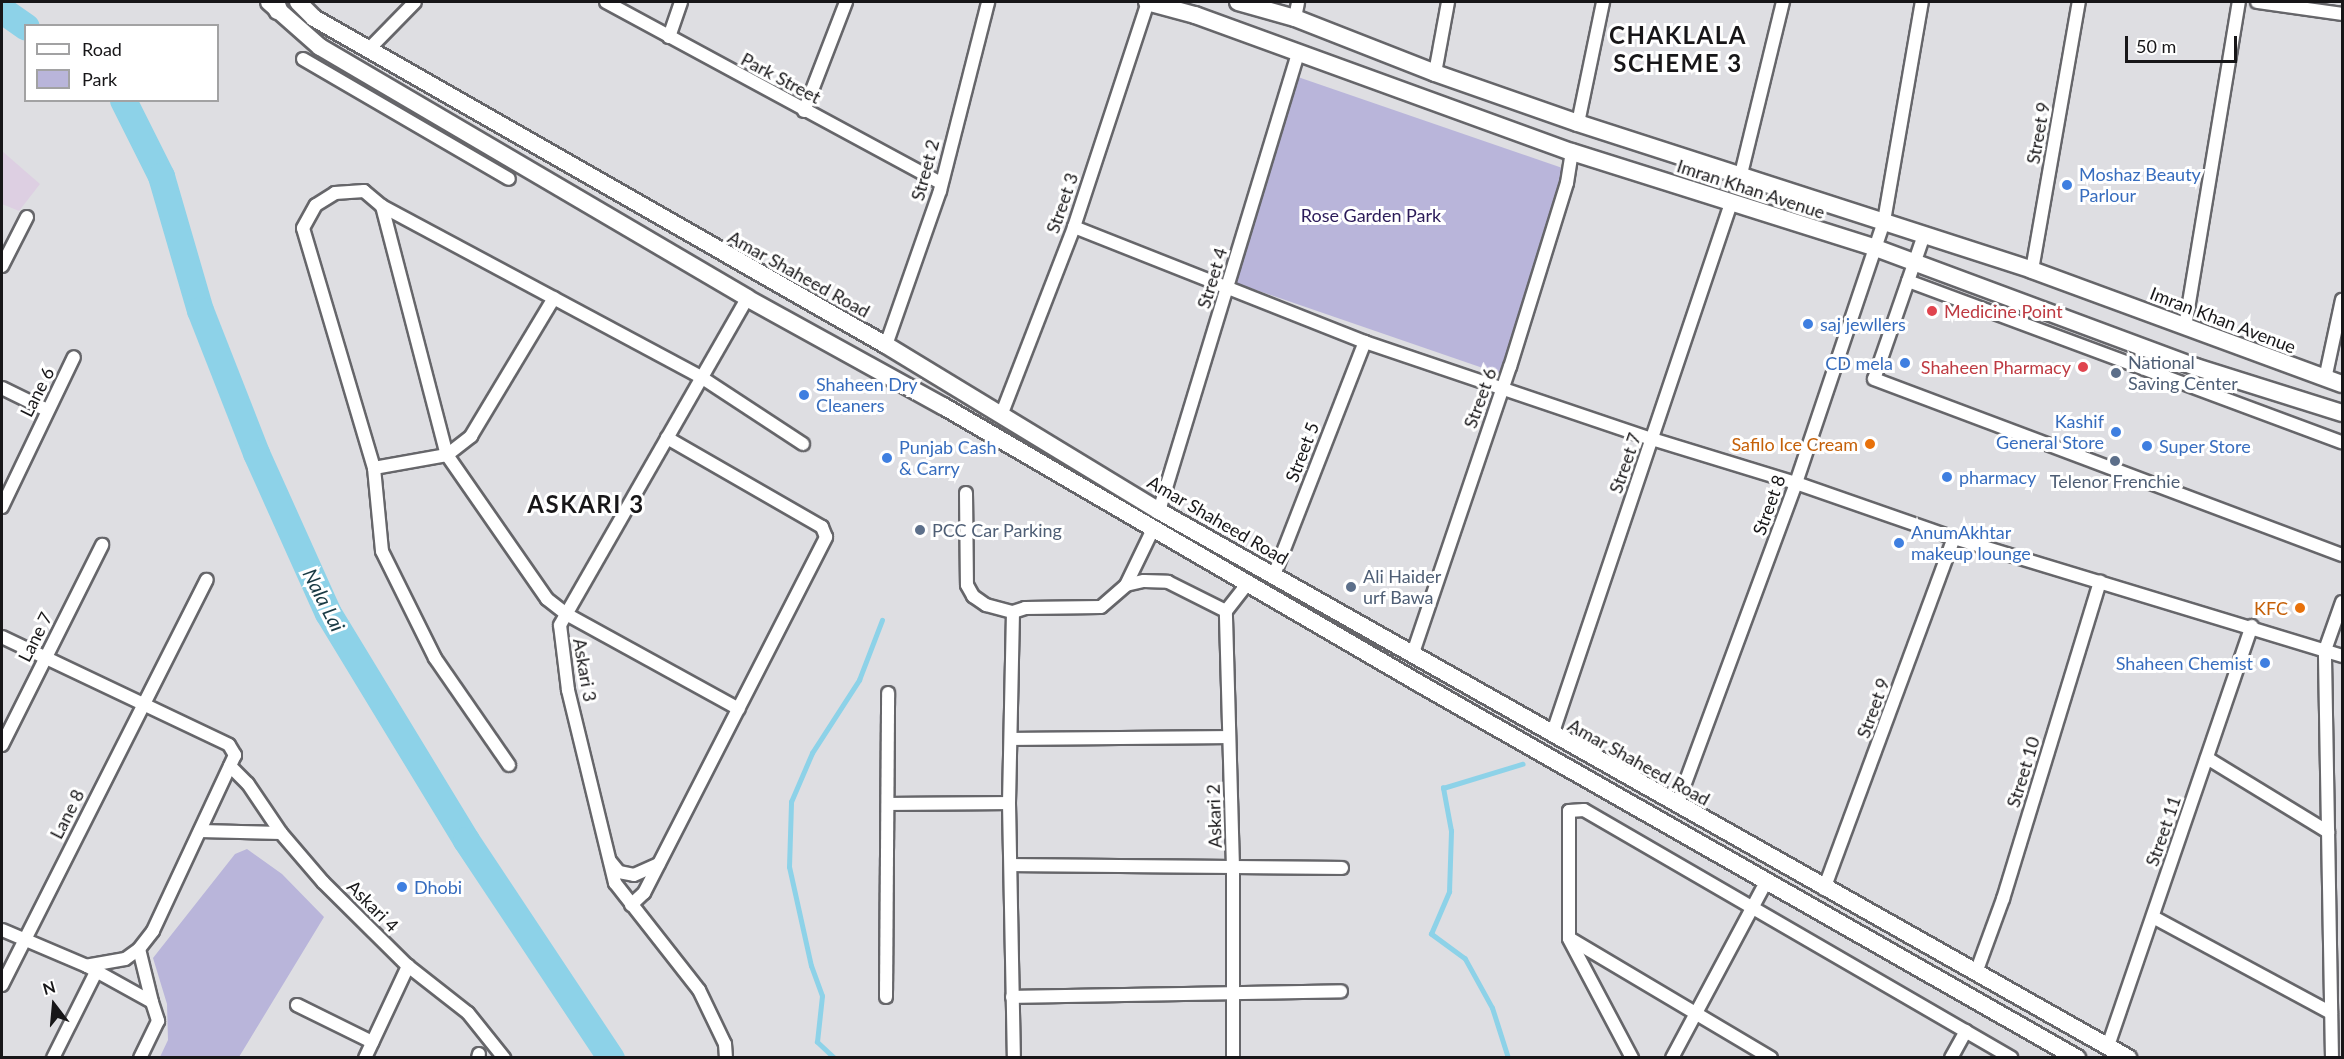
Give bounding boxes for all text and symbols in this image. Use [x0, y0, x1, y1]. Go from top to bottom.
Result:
district label: CHAKLALA SCHEME 3 [1609, 21, 1747, 77]
legend [24, 24, 219, 102]
scale bar [2128, 24, 2240, 62]
text: 50 m [2136, 35, 2176, 57]
text: Road [82, 38, 122, 60]
street label: Park Street [737, 48, 825, 108]
text: Park [82, 68, 117, 90]
street label: Street 9 [2022, 100, 2054, 166]
street label: Street 2 [906, 137, 944, 203]
street label: Imran Khan Avenue [1674, 155, 1828, 223]
place label: Moshaz Beauty Parlour [2079, 164, 2201, 207]
street label: Street 3 [1042, 170, 1082, 236]
marker: Moshaz Beauty Parlour [2060, 178, 2074, 192]
park label: Rose Garden Park [1301, 204, 1441, 226]
street label: Amar Shaheed Road [724, 226, 874, 322]
street label: Street 4 [1193, 245, 1231, 311]
street label: Imran Khan Avenue [2147, 282, 2299, 358]
place label: Medicine Point [1944, 300, 2063, 322]
marker: Medicine Point [1925, 304, 1939, 318]
place label: saj jewllers [1820, 313, 1906, 335]
marker: saj jewllers [1801, 317, 1815, 331]
place label: CD mela [1825, 352, 1893, 374]
place label: National Saving Center [2128, 352, 2238, 394]
marker: CD mela [1898, 356, 1912, 370]
place label: Shaheen Pharmacy [1921, 356, 2071, 378]
marker: Shaheen Pharmacy [2076, 360, 2090, 374]
street label: Lane 6 [15, 364, 59, 420]
street label: Street 6 [1459, 365, 1501, 431]
marker: National Saving Center [2109, 366, 2123, 380]
place label: Shaheen Dry Cleaners [816, 374, 918, 416]
marker: Shaheen Dry Cleaners [797, 388, 811, 402]
place label: Kashif General Store [1996, 411, 2104, 454]
street label: Street 5 [1281, 419, 1323, 485]
marker: Kashif General Store [2109, 425, 2123, 439]
street label: Street 7 [1605, 430, 1645, 496]
place label: Safilo Ice Cream [1731, 433, 1858, 455]
place label: Super Store [2159, 435, 2251, 457]
place label: Punjab Cash & Carry [899, 437, 997, 480]
marker: Safilo Ice Cream [1863, 437, 1877, 451]
marker: Super Store [2140, 439, 2154, 453]
marker: Punjab Cash & Carry [880, 451, 894, 465]
marker: Telenor Frenchie [2108, 454, 2122, 468]
place label: pharmacy [1959, 466, 2036, 488]
marker: pharmacy [1940, 470, 1954, 484]
place label: Telenor Frenchie [2050, 470, 2180, 492]
street label: Amar Shaheed Road [1144, 471, 1292, 569]
street label: Street 8 [1748, 472, 1790, 538]
district label: ASKARI 3 [527, 490, 645, 518]
place label: PCC Car Parking [932, 519, 1062, 541]
place label: AnumAkhtar makeup lounge [1911, 522, 2031, 564]
marker: PCC Car Parking [913, 523, 927, 537]
marker: AnumAkhtar makeup lounge [1892, 536, 1906, 550]
water label: Nala Lai [298, 564, 350, 636]
place label: Ali Haider urf Bawa [1363, 566, 1441, 608]
marker: Ali Haider urf Bawa [1344, 580, 1358, 594]
place label: KFC [2254, 597, 2288, 619]
marker: KFC [2293, 601, 2307, 615]
street label: Lane 7 [13, 609, 57, 665]
street label: Askari 3 [569, 637, 601, 703]
place label: Shaheen Chemist [2116, 652, 2253, 674]
marker: Shaheen Chemist [2258, 656, 2272, 670]
street label: Street 9 [1852, 675, 1894, 741]
street label: Amar Shaheed Road [1564, 714, 1714, 810]
street label: Street 10 [2002, 734, 2044, 810]
street label: Askari 2 [1202, 784, 1226, 848]
street label: Lane 8 [45, 786, 89, 842]
street label: Street 11 [2141, 793, 2185, 869]
street label: Askari 4 [343, 876, 403, 936]
place label: Dhobi [414, 876, 462, 898]
marker: Dhobi [395, 880, 409, 894]
north arrow [24, 975, 84, 1035]
text: N [40, 976, 57, 998]

